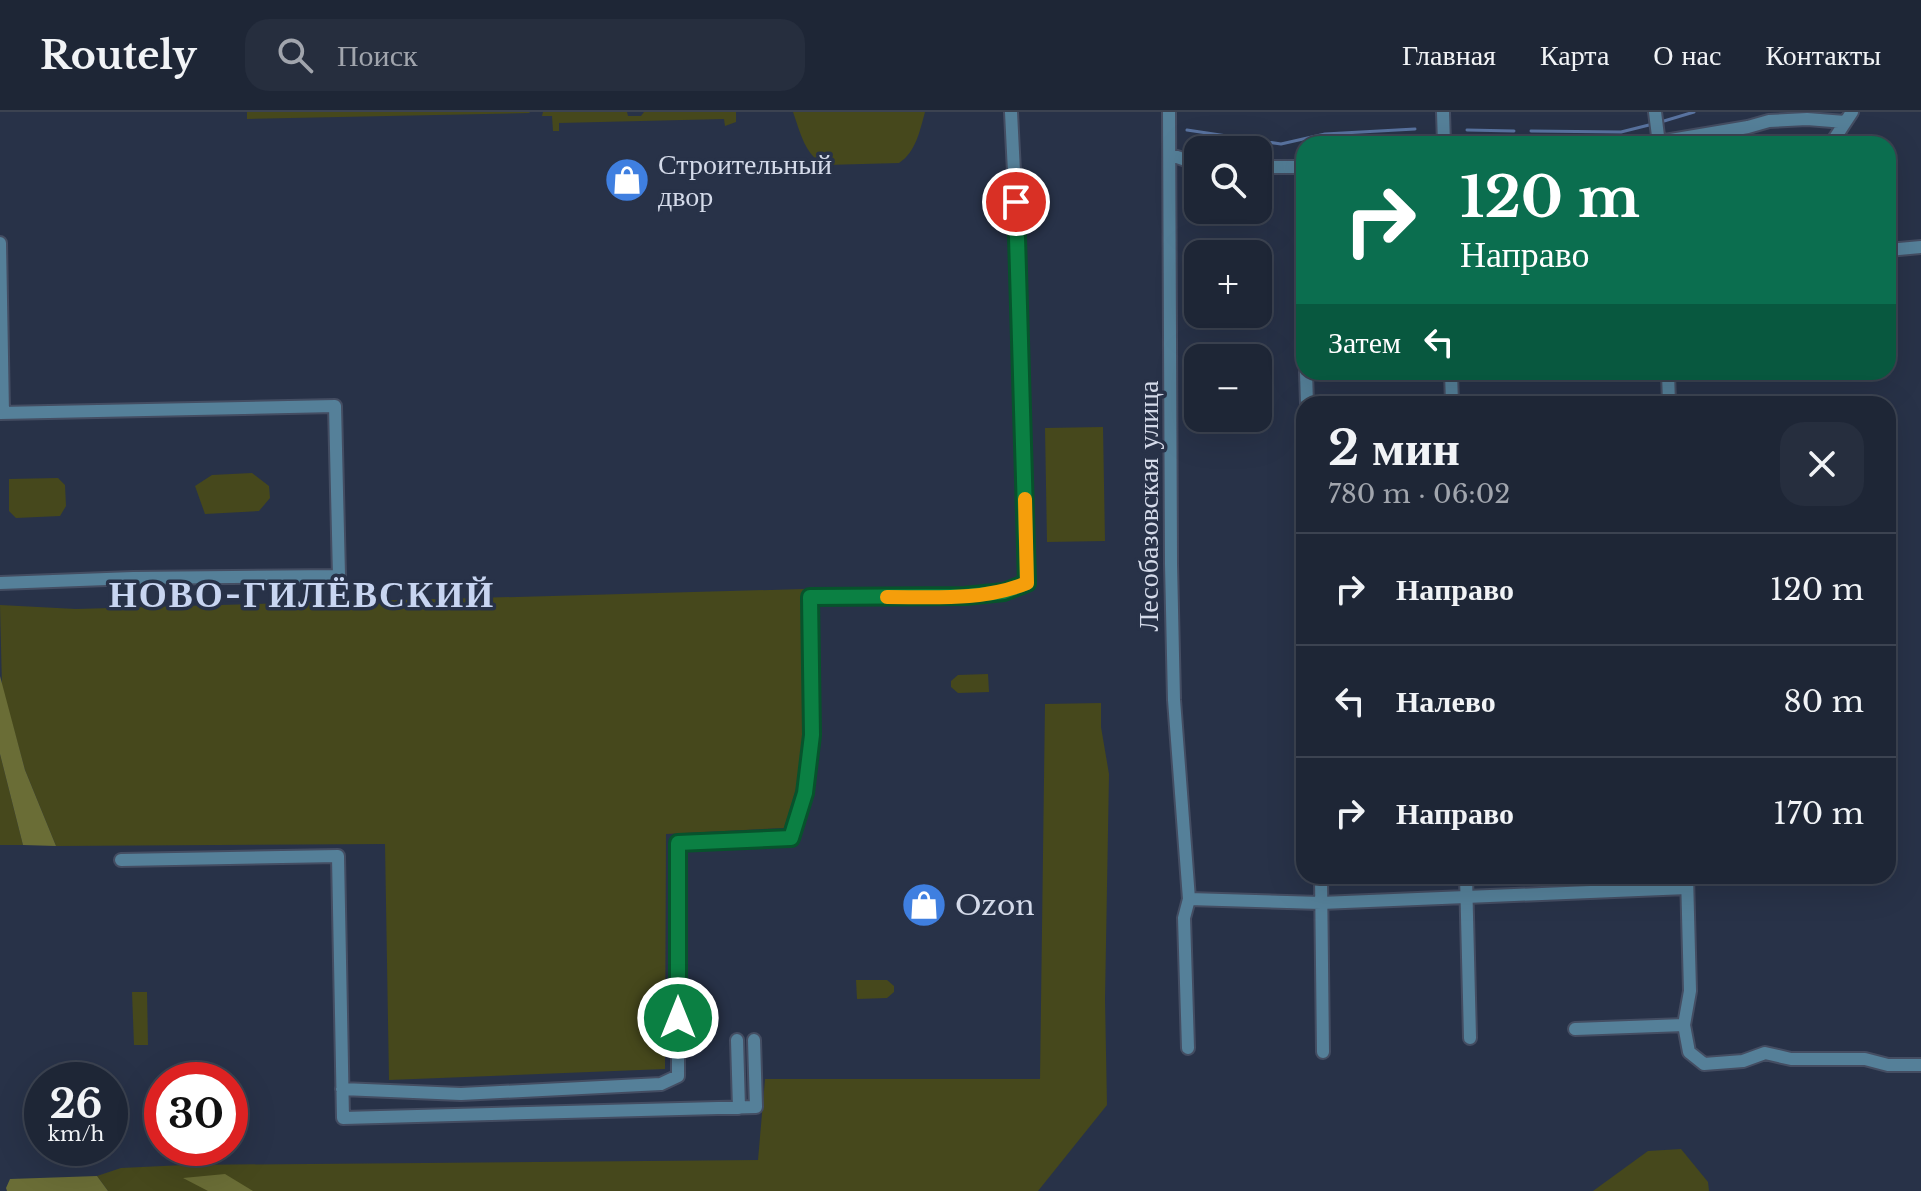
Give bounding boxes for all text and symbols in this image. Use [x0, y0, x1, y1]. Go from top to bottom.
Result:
search box [245, 19, 805, 91]
text: Routely [40, 32, 197, 79]
icon: search [273, 33, 317, 77]
text: Поиск [337, 37, 418, 74]
text: Главная [1402, 38, 1496, 73]
text: Карта [1540, 38, 1609, 73]
text: О нас [1653, 38, 1721, 73]
text: Контакты [1765, 38, 1881, 73]
map controls [1184, 136, 1272, 432]
button: search [1184, 136, 1272, 224]
place label: Строительный двор [658, 147, 832, 214]
shop icon: Строительный двор [603, 156, 651, 204]
text: 120 m [1460, 163, 1640, 232]
pin [982, 168, 1050, 236]
icon: right [1328, 168, 1432, 272]
icon: arrive [994, 180, 1038, 224]
text: Направо [1460, 232, 1590, 277]
button: + [1184, 240, 1272, 328]
icon: left [1417, 320, 1461, 364]
text: Затем [1328, 324, 1401, 361]
button: − [1184, 344, 1272, 432]
street label: Лесобазовская улица [1131, 380, 1166, 632]
text: 2 мин [1328, 418, 1460, 478]
button: close [1780, 422, 1864, 506]
text: 780 m · 06:02 [1328, 478, 1510, 510]
icon: right [1328, 567, 1372, 611]
text: Направо [1396, 571, 1514, 608]
text: 120 m [1770, 571, 1864, 608]
district label: НОВО-ГИЛЁВСКИЙ [109, 572, 495, 617]
icon: left [1328, 679, 1372, 723]
text: Налево [1396, 683, 1496, 720]
text: 80 m [1784, 683, 1864, 720]
icon: right [1328, 791, 1372, 835]
text: Направо [1396, 795, 1514, 832]
text: 170 m [1773, 795, 1864, 832]
shop icon: Ozon [900, 881, 948, 929]
place label: Ozon [955, 888, 1035, 923]
position arrow [636, 976, 720, 1060]
speed limit sign: 30 [144, 1062, 248, 1166]
text: 26 [50, 1079, 103, 1129]
text: km/h [48, 1122, 104, 1146]

